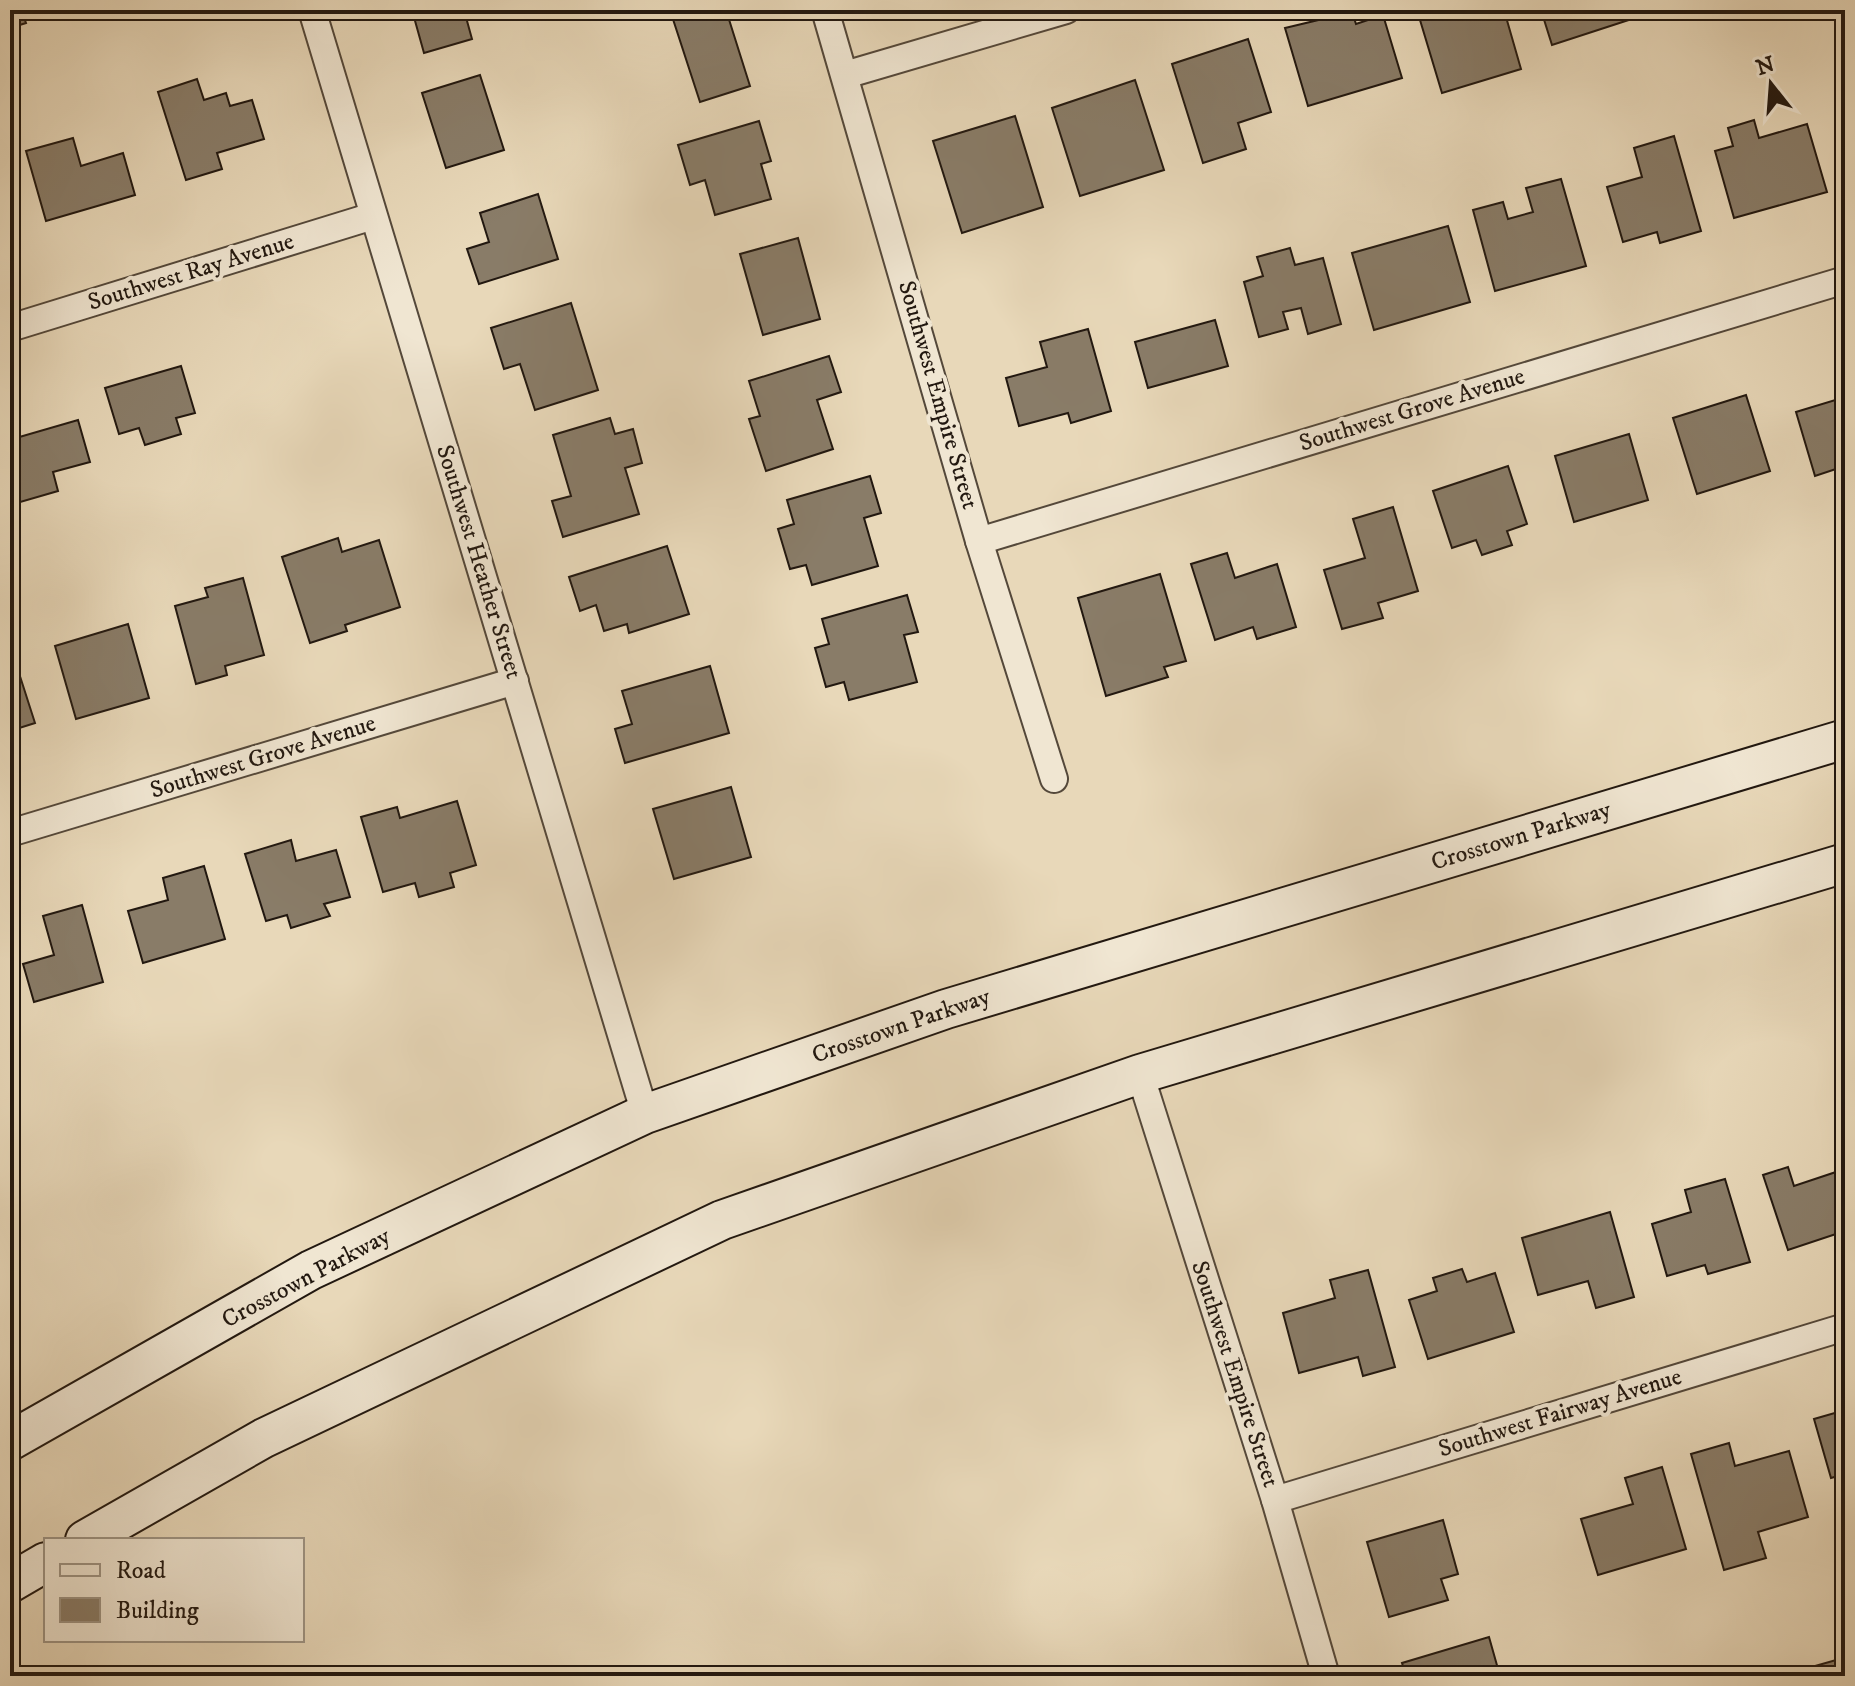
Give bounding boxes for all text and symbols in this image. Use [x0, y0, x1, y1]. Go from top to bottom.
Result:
north arrow [1731, 44, 1811, 124]
text: N [1753, 51, 1778, 82]
street label: Southwest Ray Avenue [84, 226, 298, 318]
street label: Southwest Empire Street [891, 277, 985, 513]
street label: Southwest Grove Avenue [1296, 361, 1528, 459]
street label: Southwest Heather Street [429, 441, 529, 683]
street label: Southwest Grove Avenue [147, 708, 379, 806]
street label: Crosstown Parkway [1427, 794, 1615, 878]
street label: Crosstown Parkway [808, 981, 995, 1071]
street label: Crosstown Parkway [217, 1221, 396, 1335]
street label: Southwest Empire Street [1184, 1257, 1286, 1491]
street label: Southwest Fairway Avenue [1435, 1362, 1685, 1464]
legend [44, 1538, 304, 1642]
text: Road [116, 1556, 166, 1586]
text: Building [116, 1596, 199, 1626]

